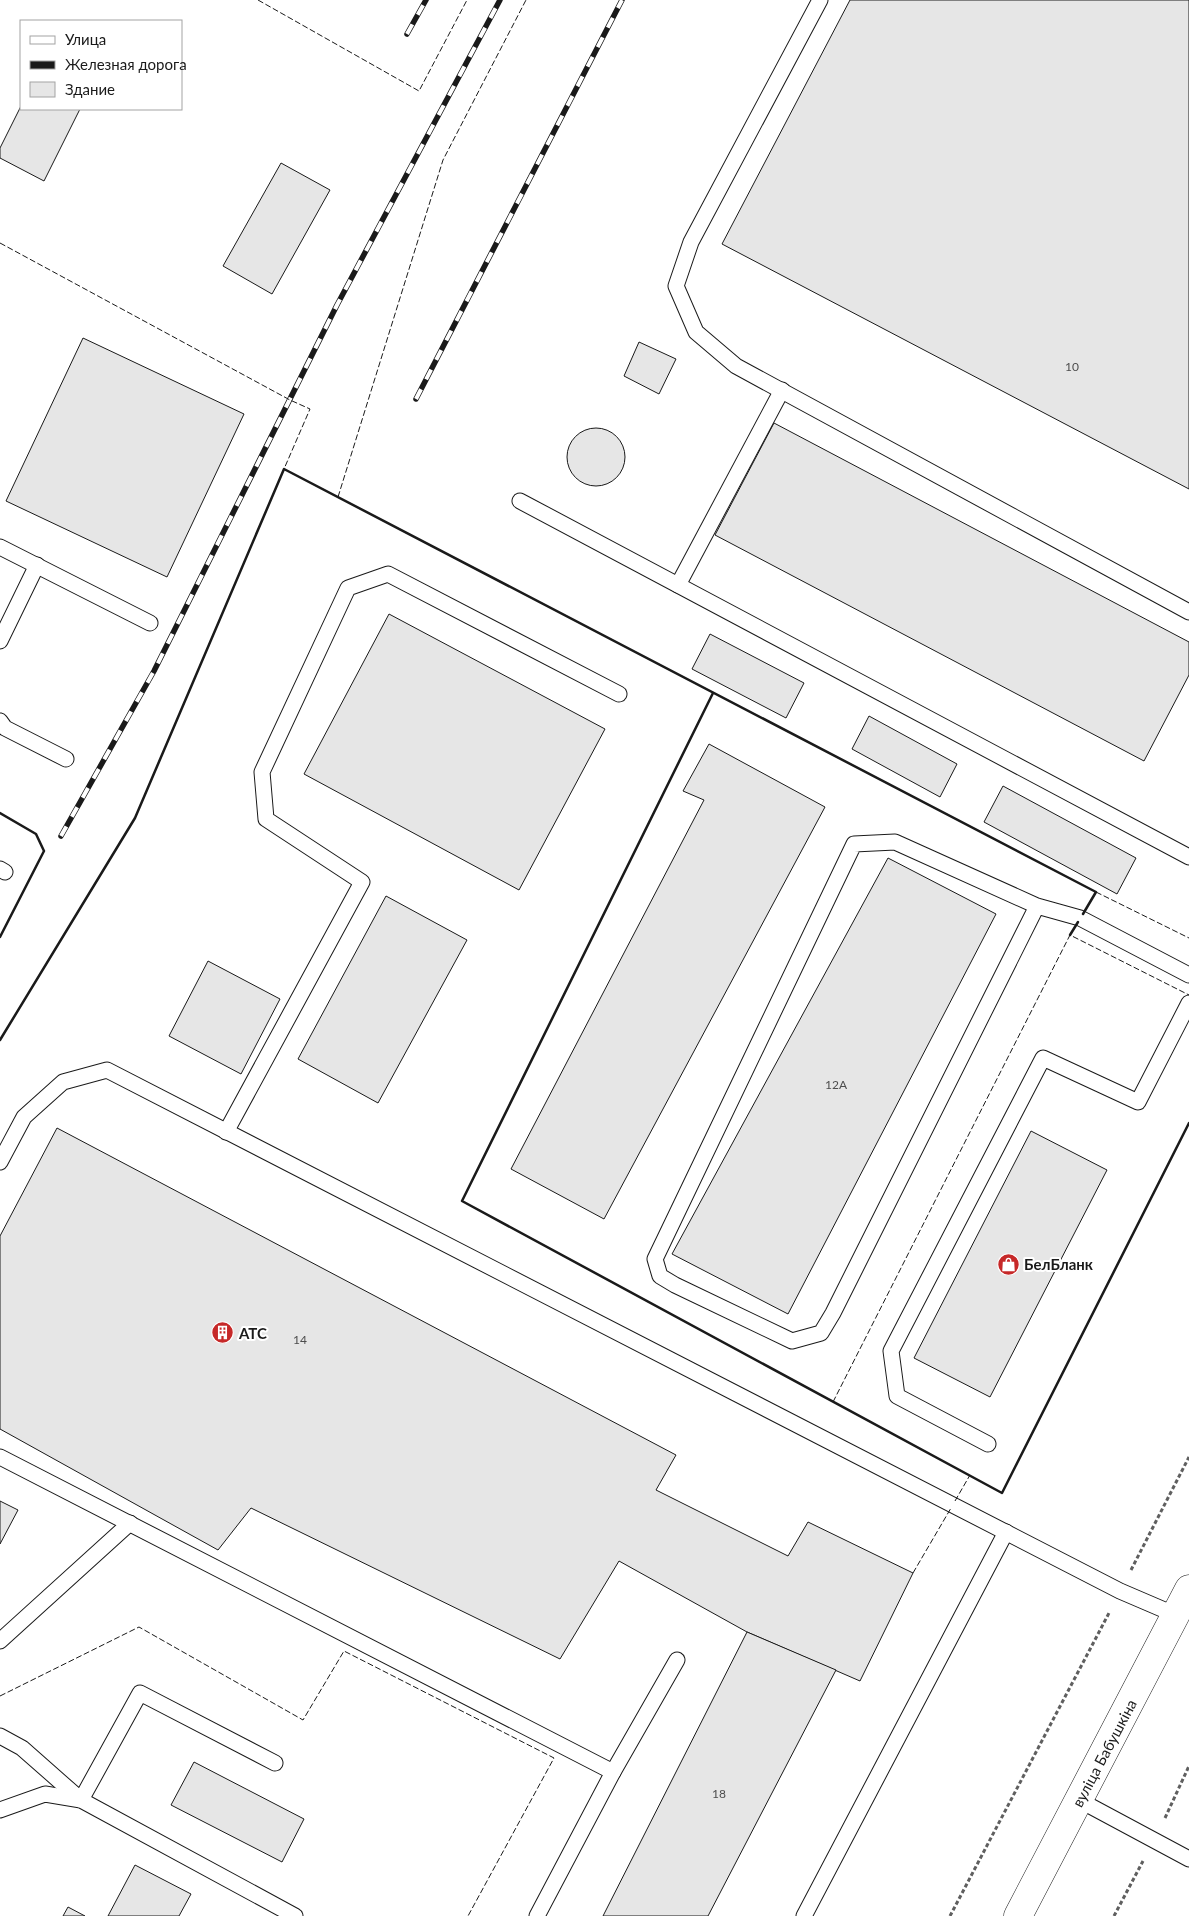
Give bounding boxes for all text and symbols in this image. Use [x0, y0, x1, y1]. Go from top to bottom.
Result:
legend [20, 20, 182, 110]
text: Улица [65, 30, 106, 48]
text: Железная дорога [65, 55, 187, 73]
text: Здание [65, 80, 115, 98]
house number: 10 [1065, 359, 1079, 374]
house number: 12А [825, 1077, 848, 1092]
shop icon: БелБланк [996, 1252, 1020, 1276]
place label: БелБланк [1024, 1255, 1094, 1273]
building icon: АТС [211, 1321, 235, 1345]
place label: АТС [238, 1324, 267, 1342]
house number: 14 [293, 1332, 307, 1347]
street label: вуліца Бабушкіна [1068, 1696, 1140, 1810]
house number: 18 [712, 1786, 726, 1801]

